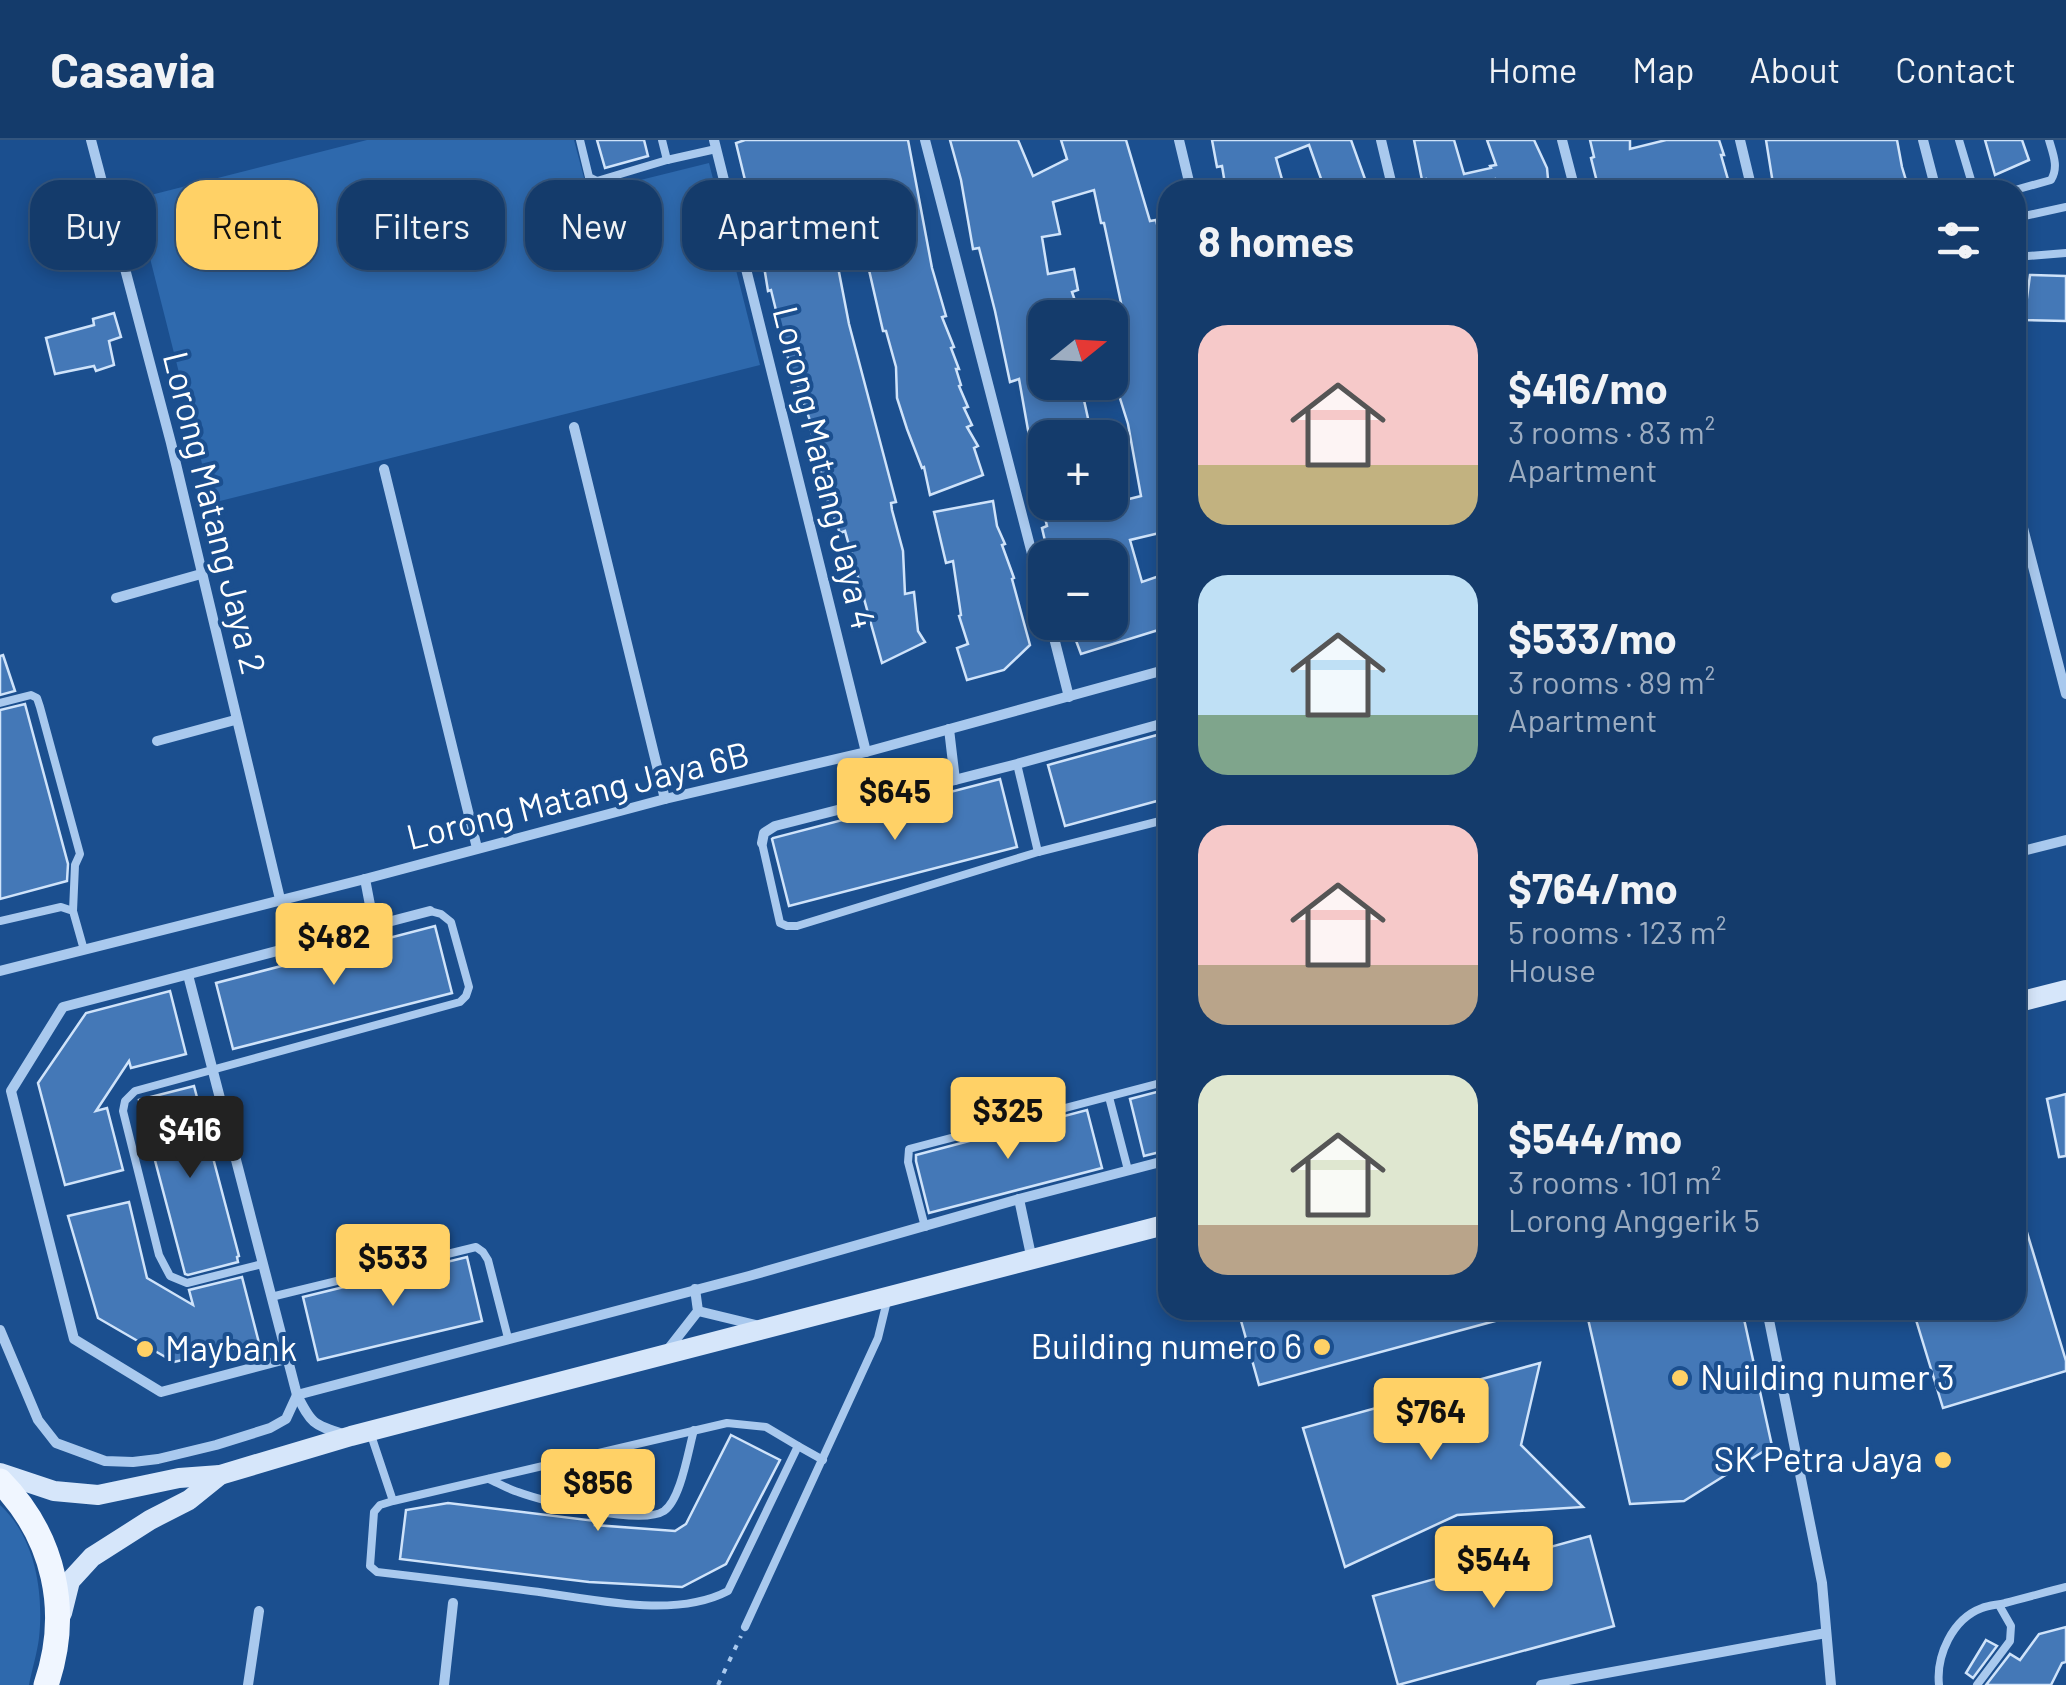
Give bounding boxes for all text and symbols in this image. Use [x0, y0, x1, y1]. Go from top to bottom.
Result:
text: Casavia [50, 40, 216, 98]
text: Home [1488, 48, 1577, 90]
text: Map [1632, 48, 1695, 90]
text: About [1750, 48, 1840, 90]
text: Contact [1895, 48, 2016, 90]
chip: Buy [30, 180, 156, 270]
chip: Rent [176, 180, 318, 270]
chip: Filters [338, 180, 505, 270]
chip: New [525, 180, 662, 270]
chip: Apartment [682, 180, 916, 270]
icon: filters [1931, 213, 1986, 268]
text: 8 homes [1198, 215, 1354, 265]
north arrow [1028, 300, 1128, 400]
map controls [1028, 300, 1128, 640]
street label: Lorong Matang Jaya 4 [766, 302, 886, 633]
street label: Lorong Matang Jaya 2 [156, 347, 276, 678]
text: $416/mo [1508, 362, 1668, 412]
icon: home [1278, 365, 1398, 485]
text: 3 rooms · 83 m² [1508, 412, 1715, 450]
button: + [1028, 420, 1128, 520]
text: Apartment [1508, 450, 1657, 488]
button: − [1028, 540, 1128, 640]
text: $533/mo [1508, 612, 1677, 662]
icon: home [1278, 615, 1398, 735]
text: 3 rooms · 89 m² [1508, 662, 1715, 700]
text: Apartment [1508, 700, 1657, 738]
street label: Lorong Matang Jaya 6B [402, 731, 753, 857]
pin: $645 [836, 758, 954, 843]
text: $645 [859, 771, 931, 809]
text: $764/mo [1508, 862, 1678, 912]
icon: home [1278, 865, 1398, 985]
pin: $482 [275, 903, 393, 988]
text: 5 rooms · 123 m² [1508, 912, 1727, 950]
text: $482 [298, 916, 370, 954]
text: House [1508, 950, 1596, 988]
pin: $325 [949, 1077, 1067, 1162]
text: $325 [973, 1090, 1043, 1128]
pin: $416 [131, 1096, 249, 1181]
text: $416 [158, 1109, 222, 1147]
text: $544/mo [1508, 1112, 1682, 1162]
icon: home [1278, 1115, 1398, 1235]
text: 3 rooms · 101 m² [1508, 1162, 1722, 1200]
text: Lorong Anggerik 5 [1508, 1200, 1760, 1238]
pin: $533 [334, 1224, 452, 1309]
text: $533 [358, 1237, 428, 1275]
place label: Building numero 6 [1031, 1324, 1302, 1366]
place label: Maybank [165, 1326, 297, 1368]
marker: Building numero 6 [1311, 1336, 1333, 1358]
marker: Maybank [134, 1338, 156, 1360]
place label: Nuilding numer 3 [1700, 1355, 1955, 1397]
marker: Nuilding numer 3 [1669, 1367, 1691, 1389]
pin: $764 [1372, 1378, 1490, 1463]
text: $764 [1396, 1391, 1466, 1429]
place label: SK Petra Jaya [1714, 1437, 1923, 1479]
pin: $856 [539, 1449, 657, 1534]
marker: SK Petra Jaya [1932, 1449, 1954, 1471]
text: $856 [563, 1462, 633, 1500]
pin: $544 [1435, 1526, 1553, 1611]
text: $544 [1457, 1539, 1531, 1577]

